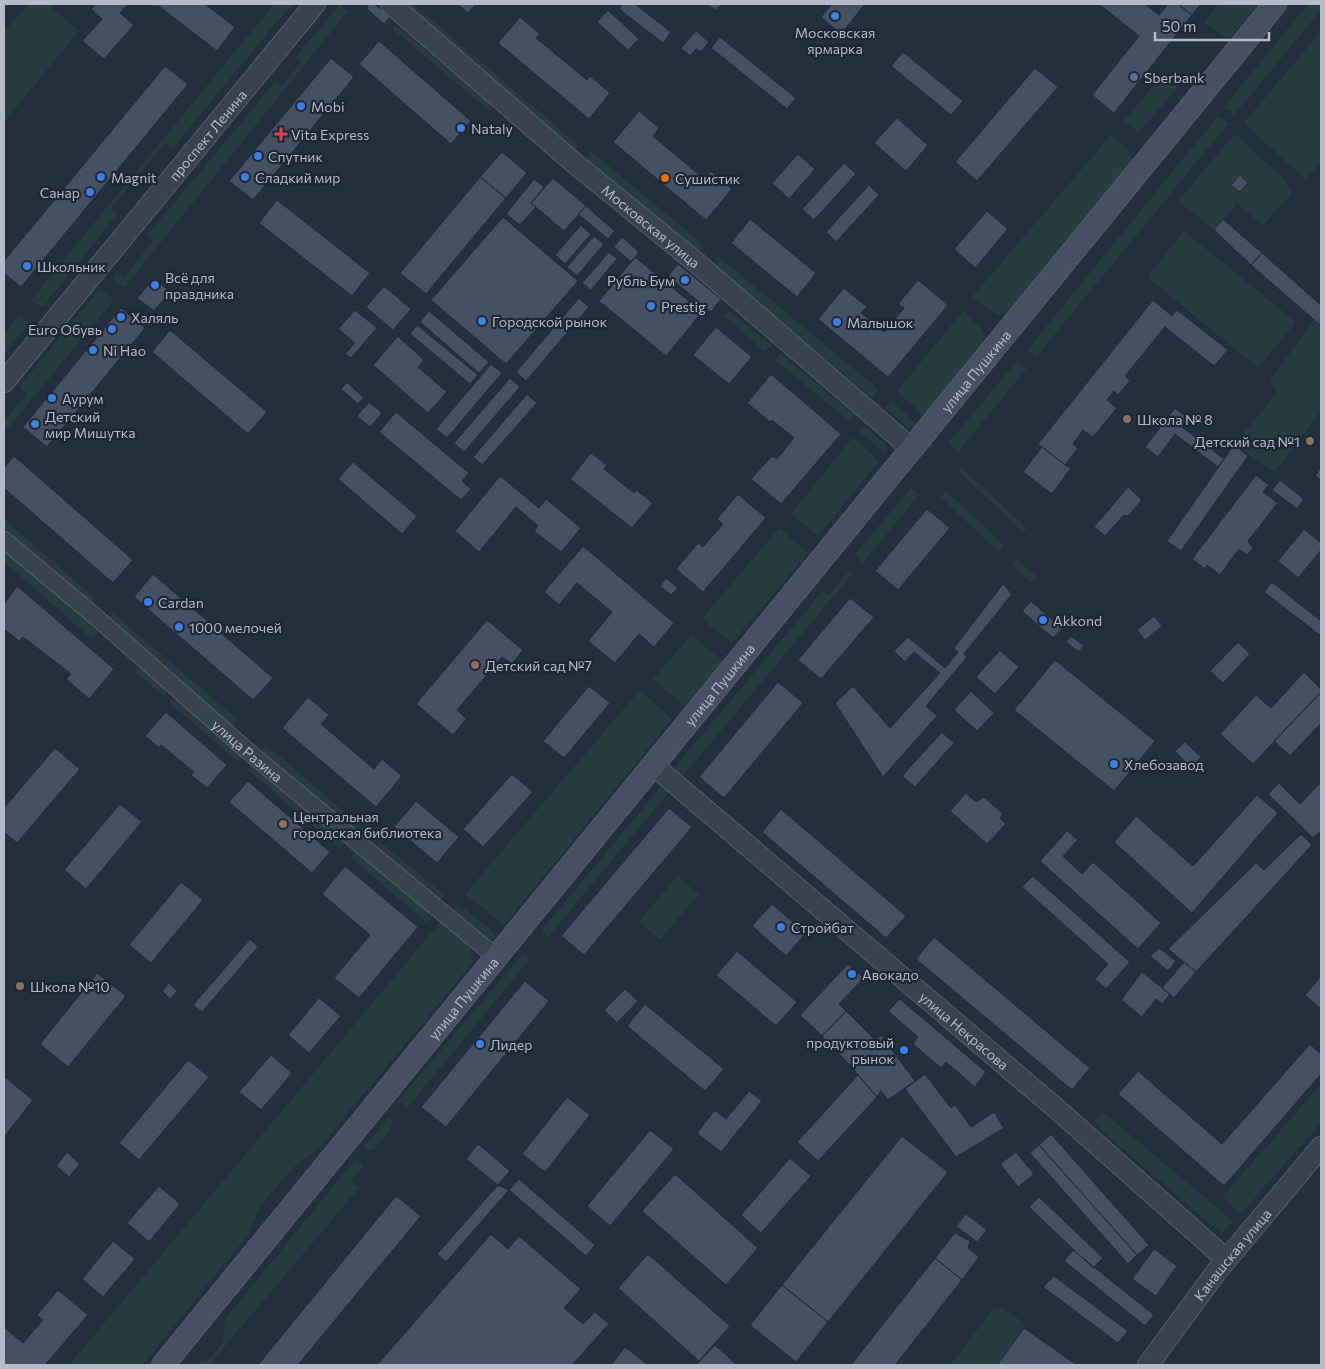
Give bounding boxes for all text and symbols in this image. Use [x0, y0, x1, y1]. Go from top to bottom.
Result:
marker: Московская ярмарка [829, 10, 841, 22]
scale bar [1155, 10, 1269, 42]
text: 50 m [1162, 17, 1196, 35]
place label: Московская ярмарка [795, 24, 875, 57]
place label: Sberbank [1144, 69, 1205, 86]
marker: Sberbank [1128, 71, 1140, 83]
street label: проспект Ленина [165, 86, 250, 184]
place label: Mobi [311, 98, 345, 115]
marker: Mobi [295, 100, 307, 112]
place label: Nataly [471, 120, 513, 137]
marker: Nataly [455, 122, 467, 134]
place label: Vita Express [291, 126, 369, 143]
marker: Vita Express [275, 128, 287, 140]
place label: Спутник [268, 148, 323, 165]
marker: Спутник [252, 150, 264, 162]
place label: Magnit [111, 169, 157, 186]
place label: Сладкий мир [255, 169, 341, 186]
place label: Сушистик [675, 170, 741, 187]
marker: Magnit [95, 171, 107, 183]
marker: Сладкий мир [239, 171, 251, 183]
marker: Сушистик [659, 172, 671, 184]
street label: Московская улица [599, 181, 704, 271]
place label: Санар [40, 184, 80, 201]
marker: Санар [84, 186, 96, 198]
place label: Школьник [37, 258, 106, 275]
marker: Школьник [21, 260, 33, 272]
place label: Всё для праздника [165, 269, 234, 302]
place label: Рубль Бум [607, 272, 675, 289]
marker: Рубль Бум [679, 274, 691, 286]
marker: Всё для праздника [149, 279, 161, 291]
place label: Prestig [661, 298, 706, 315]
marker: Prestig [645, 300, 657, 312]
place label: Халяль [131, 309, 178, 326]
marker: Халяль [115, 311, 127, 323]
place label: Городской рынок [492, 313, 608, 330]
place label: Малышок [847, 314, 914, 331]
marker: Городской рынок [476, 315, 488, 327]
marker: Малышок [831, 316, 843, 328]
place label: Euro Обувь [28, 321, 102, 338]
marker: Euro Обувь [106, 323, 118, 335]
street label: улица Пушкина [937, 326, 1014, 415]
place label: Ni Hao [103, 342, 146, 359]
marker: Ni Hao [87, 344, 99, 356]
place label: Аурум [62, 390, 104, 407]
marker: Аурум [46, 392, 58, 404]
place label: Детский мир Мишутка [45, 408, 136, 441]
place label: Школа № 8 [1137, 411, 1213, 428]
marker: Школа № 8 [1121, 413, 1133, 425]
marker: Детский мир Мишутка [29, 418, 41, 430]
place label: Детский сад №1 [1195, 433, 1300, 450]
marker: Детский сад №1 [1304, 435, 1316, 447]
place label: Cardan [158, 594, 204, 611]
marker: Cardan [142, 596, 154, 608]
place label: Akkond [1053, 612, 1102, 629]
marker: Akkond [1037, 614, 1049, 626]
place label: 1000 мелочей [189, 619, 282, 636]
marker: 1000 мелочей [173, 621, 185, 633]
street label: улица Пушкина [681, 640, 758, 729]
place label: Детский сад №7 [485, 657, 592, 674]
marker: Детский сад №7 [469, 659, 481, 671]
street label: улица Разина [209, 716, 286, 785]
place label: Хлебозавод [1124, 756, 1204, 773]
marker: Хлебозавод [1108, 758, 1120, 770]
place label: Центральная городская библиотека [293, 808, 442, 841]
marker: Центральная городская библиотека [277, 818, 289, 830]
place label: Стройбат [791, 919, 854, 936]
marker: Стройбат [775, 921, 787, 933]
street label: улица Пушкина [424, 953, 501, 1042]
place label: Авокадо [862, 966, 919, 983]
marker: Авокадо [846, 968, 858, 980]
place label: Школа №10 [30, 978, 110, 995]
marker: Школа №10 [14, 980, 26, 992]
street label: улица Некрасова [916, 987, 1012, 1073]
place label: продуктовый рынок [806, 1034, 895, 1067]
place label: Лидер [490, 1036, 532, 1053]
marker: Лидер [474, 1038, 486, 1050]
marker: продуктовый рынок [898, 1044, 910, 1056]
street label: Канашская улица [1190, 1205, 1274, 1304]

